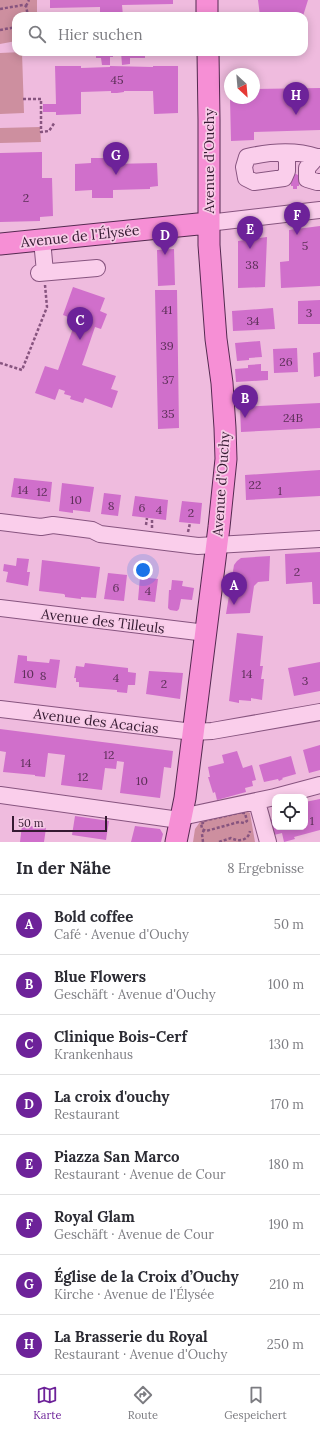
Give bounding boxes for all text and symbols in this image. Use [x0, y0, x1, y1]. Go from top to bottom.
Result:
search box [12, 12, 308, 56]
icon: search [26, 23, 48, 45]
text: Hier suchen [58, 25, 142, 44]
north arrow [224, 68, 260, 104]
house number: 45 [110, 72, 124, 87]
pin: H [283, 82, 309, 115]
street label: Avenue d'Ouchy [200, 108, 218, 215]
pin: G [103, 142, 129, 175]
house number: 2 [23, 190, 29, 205]
pin: F [284, 202, 310, 235]
pin: E [237, 216, 263, 249]
street label: Avenue de l'Élysée [19, 221, 141, 251]
pin: D [152, 222, 178, 255]
house number: 5 [302, 238, 308, 253]
house number: 38 [245, 257, 259, 272]
house number: 41 [162, 302, 172, 317]
house number: 3 [306, 305, 313, 320]
pin: C [67, 307, 93, 340]
house number: 34 [246, 313, 260, 328]
house number: 39 [160, 338, 174, 353]
house number: 26 [279, 354, 293, 369]
house number: 37 [162, 372, 174, 387]
pin: B [232, 385, 258, 418]
house number: 35 [161, 406, 175, 421]
house number: 24B [283, 410, 303, 425]
street label: Avenue d'Ouchy [208, 430, 234, 538]
house number: 22 [249, 477, 261, 492]
house number: 14 [18, 482, 29, 497]
house number: 1 [278, 483, 282, 498]
house number: 12 [37, 484, 47, 499]
house number: 10 [70, 492, 82, 507]
house number: 8 [108, 498, 115, 513]
house number: 6 [139, 500, 146, 515]
house number: 4 [156, 502, 163, 517]
house number: 2 [188, 505, 194, 520]
your location [133, 560, 153, 580]
house number: 2 [294, 564, 300, 579]
pin: A [221, 572, 247, 605]
house number: 6 [113, 580, 120, 595]
house number: 4 [145, 583, 152, 598]
street label: Avenue des Tilleuls [39, 604, 166, 637]
house number: 10 [22, 666, 34, 681]
house number: 14 [242, 666, 253, 681]
house number: 8 [40, 668, 47, 683]
house number: 4 [113, 670, 120, 685]
house number: 3 [302, 673, 309, 688]
house number: 2 [161, 676, 167, 691]
street label: Avenue des Acacias [31, 704, 160, 738]
house number: 12 [104, 747, 114, 762]
house number: 14 [21, 755, 32, 770]
house number: 12 [78, 769, 88, 784]
house number: 10 [136, 773, 148, 788]
map controls [272, 794, 308, 830]
button: locate [272, 794, 308, 830]
house number: 1 [310, 813, 314, 828]
scale bar [12, 814, 107, 833]
text: 50 m [18, 816, 44, 830]
text: In der Nähe [16, 857, 111, 879]
text: 8 Ergebnisse [227, 860, 304, 877]
text: Bold coffee [54, 907, 133, 926]
text: A [25, 916, 33, 933]
text: 50 m [274, 916, 304, 933]
text: Café · Avenue d'Ouchy [54, 926, 189, 943]
text: Blue Flowers [54, 967, 146, 986]
text: B [25, 976, 33, 993]
text: 100 m [268, 976, 304, 993]
text: Geschäft · Avenue d'Ouchy [54, 986, 216, 1003]
text: Clinique Bois-Cerf [54, 1027, 187, 1046]
text: C [25, 1036, 33, 1053]
text: 130 m [269, 1036, 304, 1053]
text: Krankenhaus [54, 1046, 133, 1063]
text: La croix d'ouchy [54, 1087, 170, 1106]
text: D [24, 1096, 34, 1113]
text: 170 m [270, 1096, 304, 1113]
text: Restaurant [54, 1106, 120, 1123]
text: Piazza San Marco [54, 1147, 180, 1166]
text: E [25, 1156, 33, 1173]
text: 180 m [269, 1156, 304, 1173]
text: Restaurant · Avenue de Cour [54, 1166, 226, 1183]
text: Royal Glam [54, 1207, 135, 1226]
text: F [25, 1216, 33, 1233]
text: 190 m [269, 1216, 304, 1233]
text: Geschäft · Avenue de Cour [54, 1226, 214, 1243]
text: Église de la Croix d’Ouchy [54, 1267, 239, 1286]
text: G [24, 1276, 34, 1293]
text: 210 m [269, 1276, 304, 1293]
text: Kirche · Avenue de l'Élysée [54, 1286, 214, 1303]
text: La Brasserie du Royal [54, 1327, 208, 1346]
text: H [24, 1336, 34, 1353]
text: 250 m [267, 1336, 304, 1353]
text: Restaurant · Avenue d'Ouchy [54, 1346, 227, 1363]
tab: Karte [33, 1384, 61, 1422]
tab: Route [128, 1384, 158, 1422]
tab: Gespeichert [224, 1384, 287, 1422]

